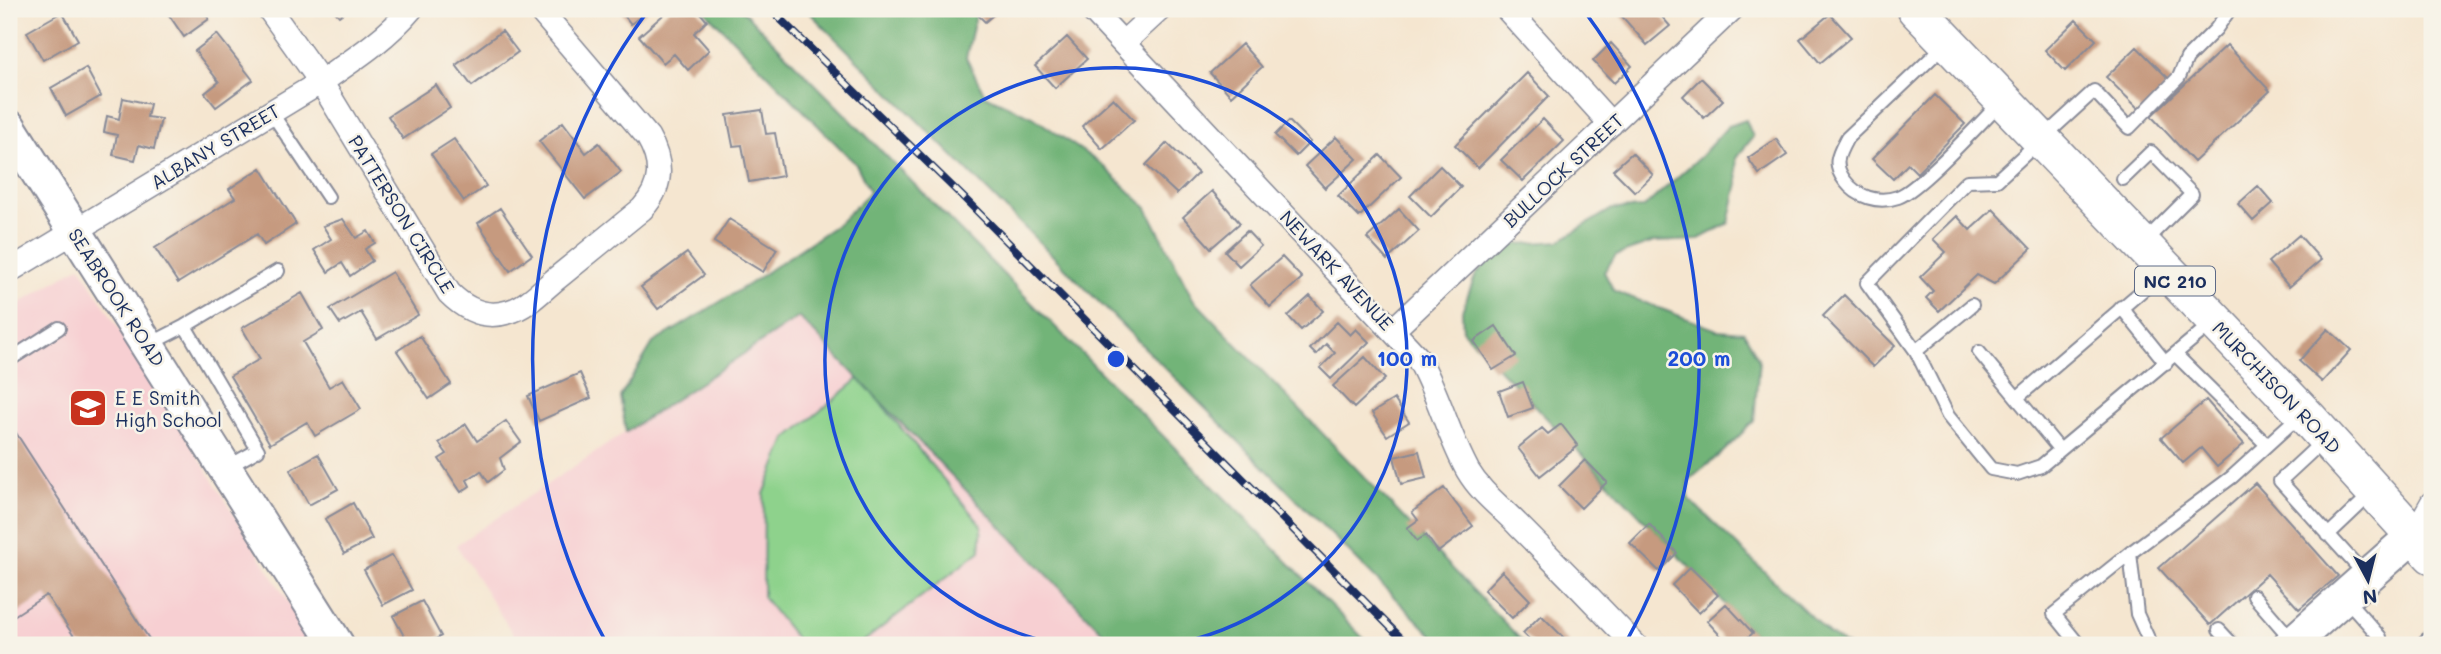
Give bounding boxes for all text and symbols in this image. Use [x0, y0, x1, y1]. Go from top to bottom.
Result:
street label: ALBANY STREET [146, 98, 284, 194]
street label: BULLOCK STREET [1497, 107, 1629, 233]
street label: PATTERSON CIRCLE [343, 130, 461, 298]
street label: NEWARK AVENUE [1275, 205, 1399, 335]
street label: SEABROOK ROAD [63, 223, 171, 371]
road number: NC 210 [2135, 267, 2215, 296]
street label: MURCHISON ROAD [2207, 315, 2347, 459]
text: 100 m [1377, 344, 1437, 371]
text: 200 m [1668, 344, 1730, 371]
centre of rings [1104, 347, 1128, 371]
place label: E E Smith High School [115, 385, 222, 432]
school or university icon: E E Smith High School [67, 387, 109, 429]
north arrow [2332, 546, 2402, 616]
text: N [2361, 584, 2379, 611]

